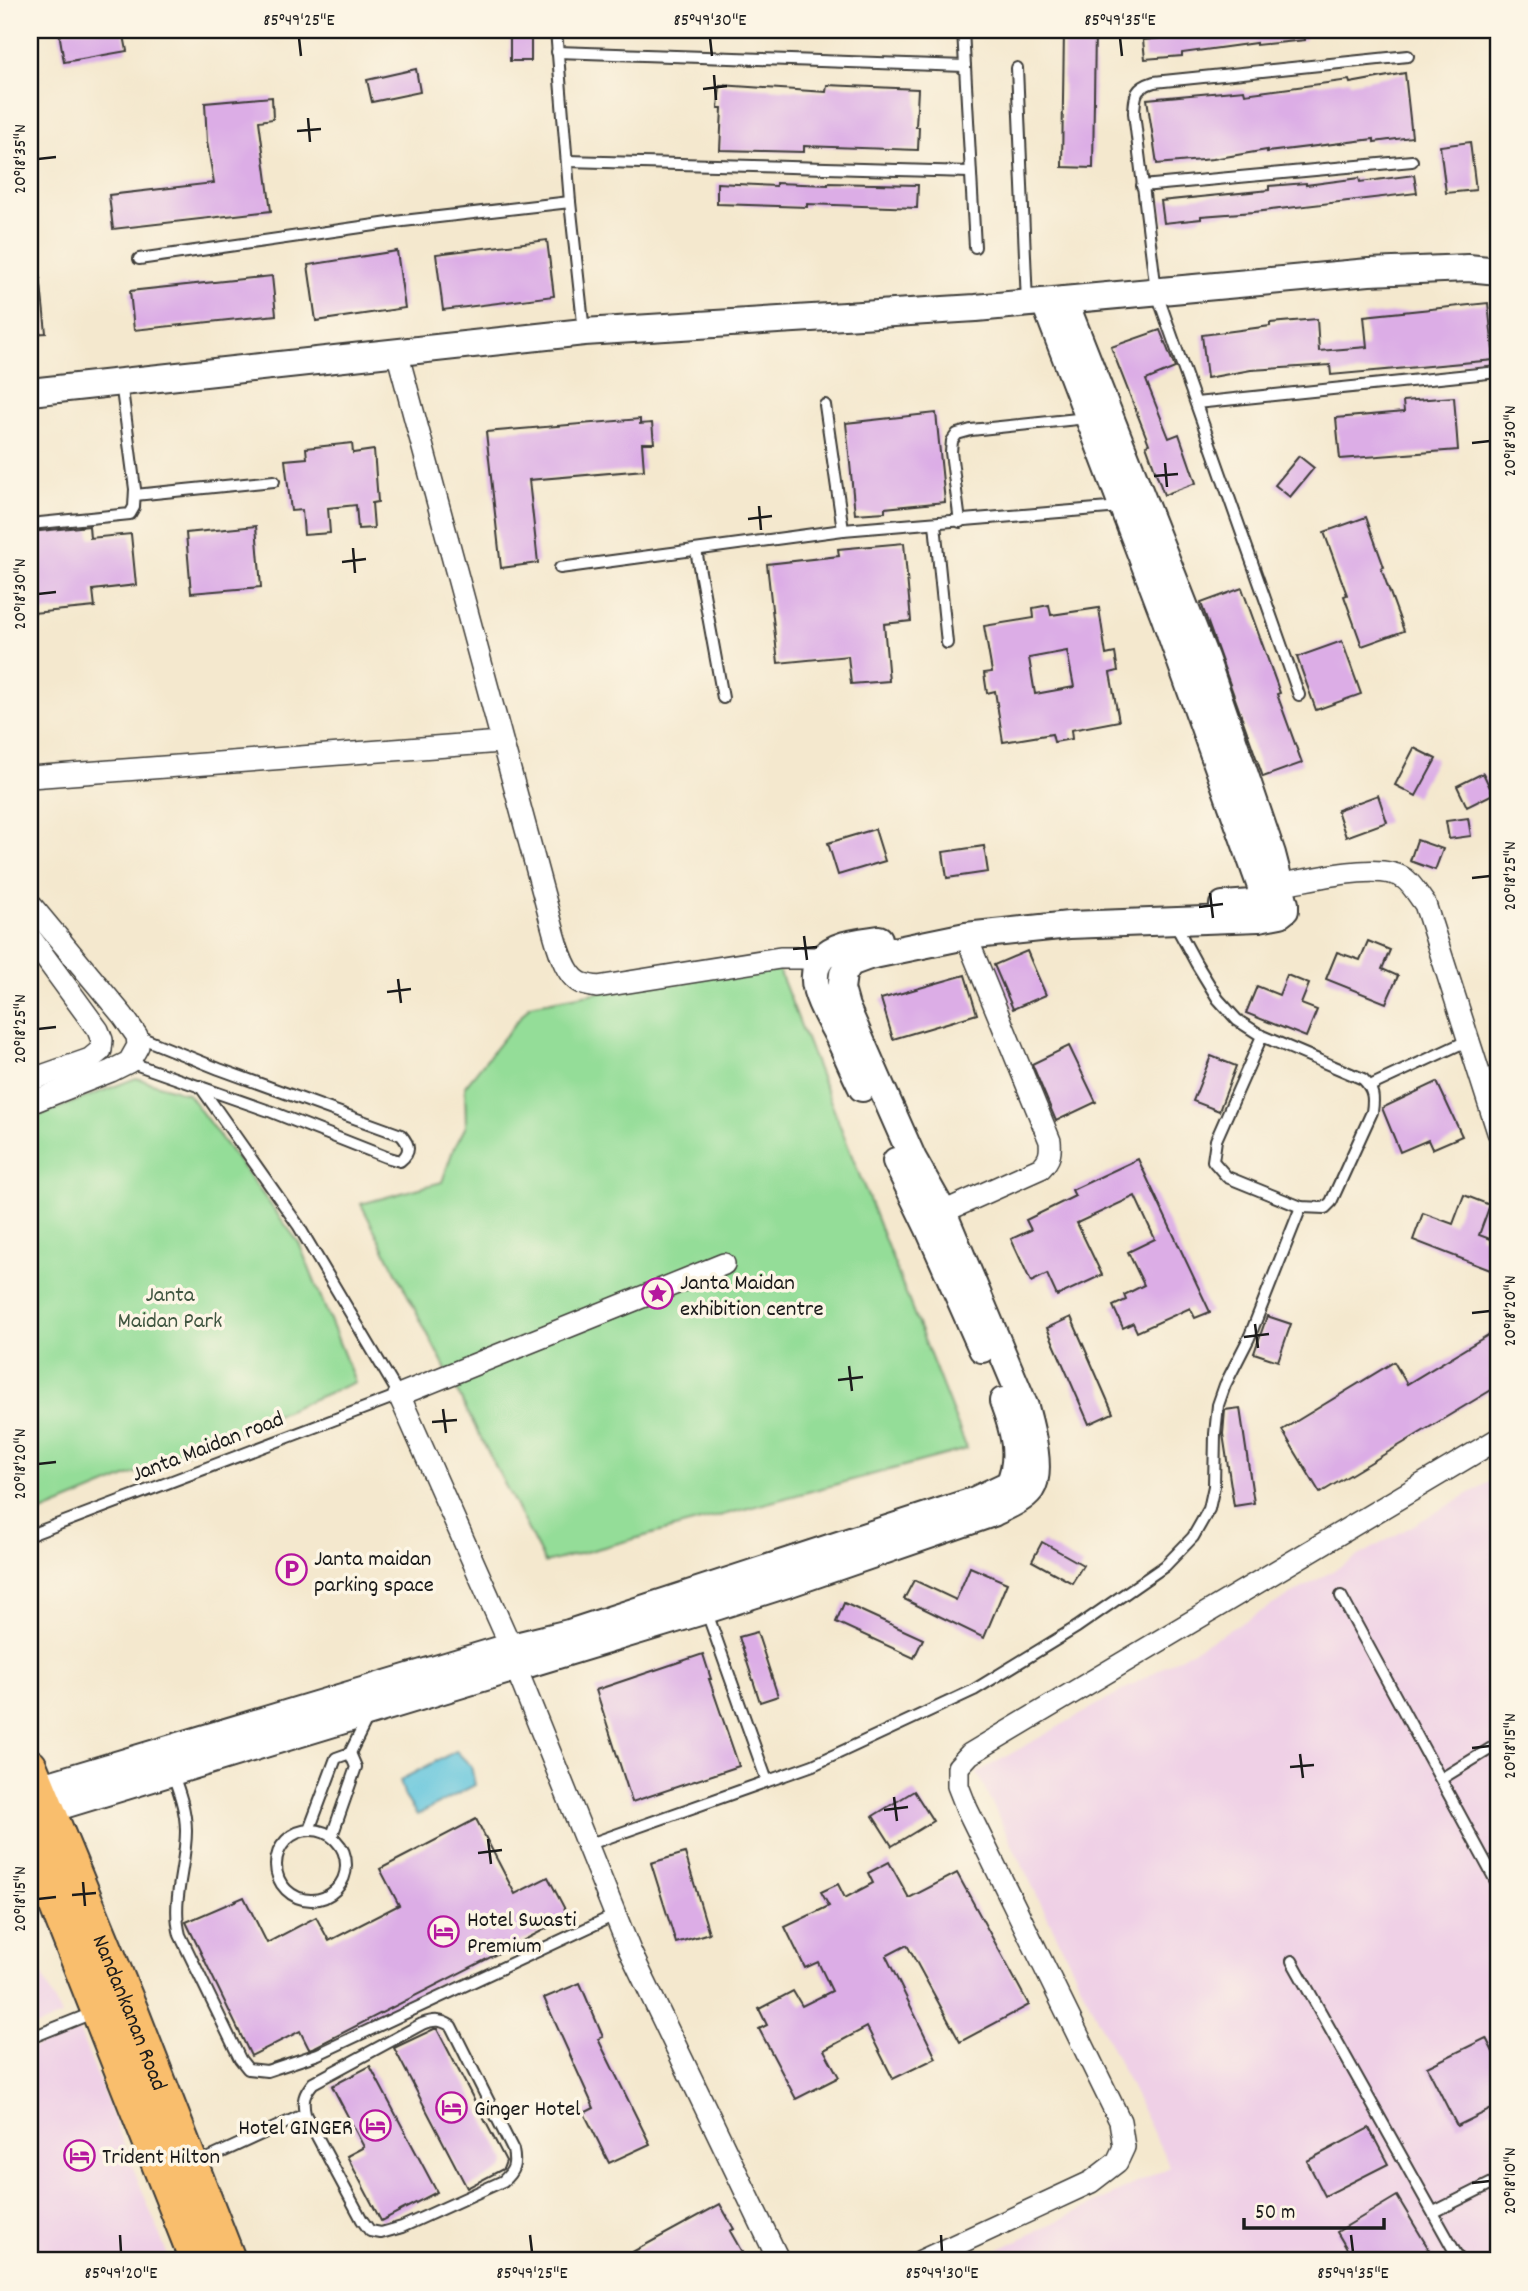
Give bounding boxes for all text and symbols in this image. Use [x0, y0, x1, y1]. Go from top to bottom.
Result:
text: 85°49'25"E [263, 9, 335, 34]
text: 85°49'30"E [674, 9, 746, 34]
text: 85°49'35"E [1084, 9, 1156, 34]
text: 20°18'35"N [9, 124, 34, 194]
text: 20°18'30"N [1499, 405, 1524, 477]
text: 20°18'30"N [9, 558, 34, 630]
text: 20°18'25"N [1499, 841, 1524, 911]
text: 20°18'25"N [9, 994, 34, 1064]
place label: Janta Maidan exhibition centre [680, 1268, 824, 1327]
text: 20°18'20"N [1499, 1275, 1524, 1347]
place icon: Janta Maidan exhibition centre [640, 1277, 674, 1311]
park label: Janta Maidan Park [117, 1280, 223, 1339]
street label: Janta Maidan road [127, 1404, 289, 1492]
text: 20°18'20"N [9, 1428, 34, 1500]
place label: Janta maidan parking space [314, 1544, 434, 1603]
parking icon: Janta maidan parking space [274, 1553, 308, 1587]
text: 20°18'15"N [1499, 1713, 1524, 1779]
text: 20°18'15"N [9, 1866, 34, 1932]
place label: Hotel Swasti Premium [467, 1905, 576, 1964]
hotel icon: Hotel Swasti Premium [427, 1914, 461, 1948]
street label: Nandankanan Road [82, 1930, 174, 2096]
hotel icon: Ginger Hotel [434, 2090, 468, 2124]
place label: Ginger Hotel [474, 2094, 581, 2127]
hotel icon: Hotel GINGER [359, 2109, 393, 2143]
place label: Hotel GINGER [238, 2113, 353, 2146]
hotel icon: Trident Hilton [62, 2138, 96, 2172]
place label: Trident Hilton [102, 2142, 220, 2175]
text: 20°18'10"N [1499, 2147, 1524, 2215]
scale bar [1244, 2186, 1384, 2230]
text: 50 m [1255, 2199, 1295, 2229]
text: 85°49'20"E [85, 2262, 157, 2287]
text: 85°49'25"E [496, 2262, 568, 2287]
text: 85°49'30"E [906, 2262, 978, 2287]
text: 85°49'35"E [1317, 2262, 1389, 2287]

